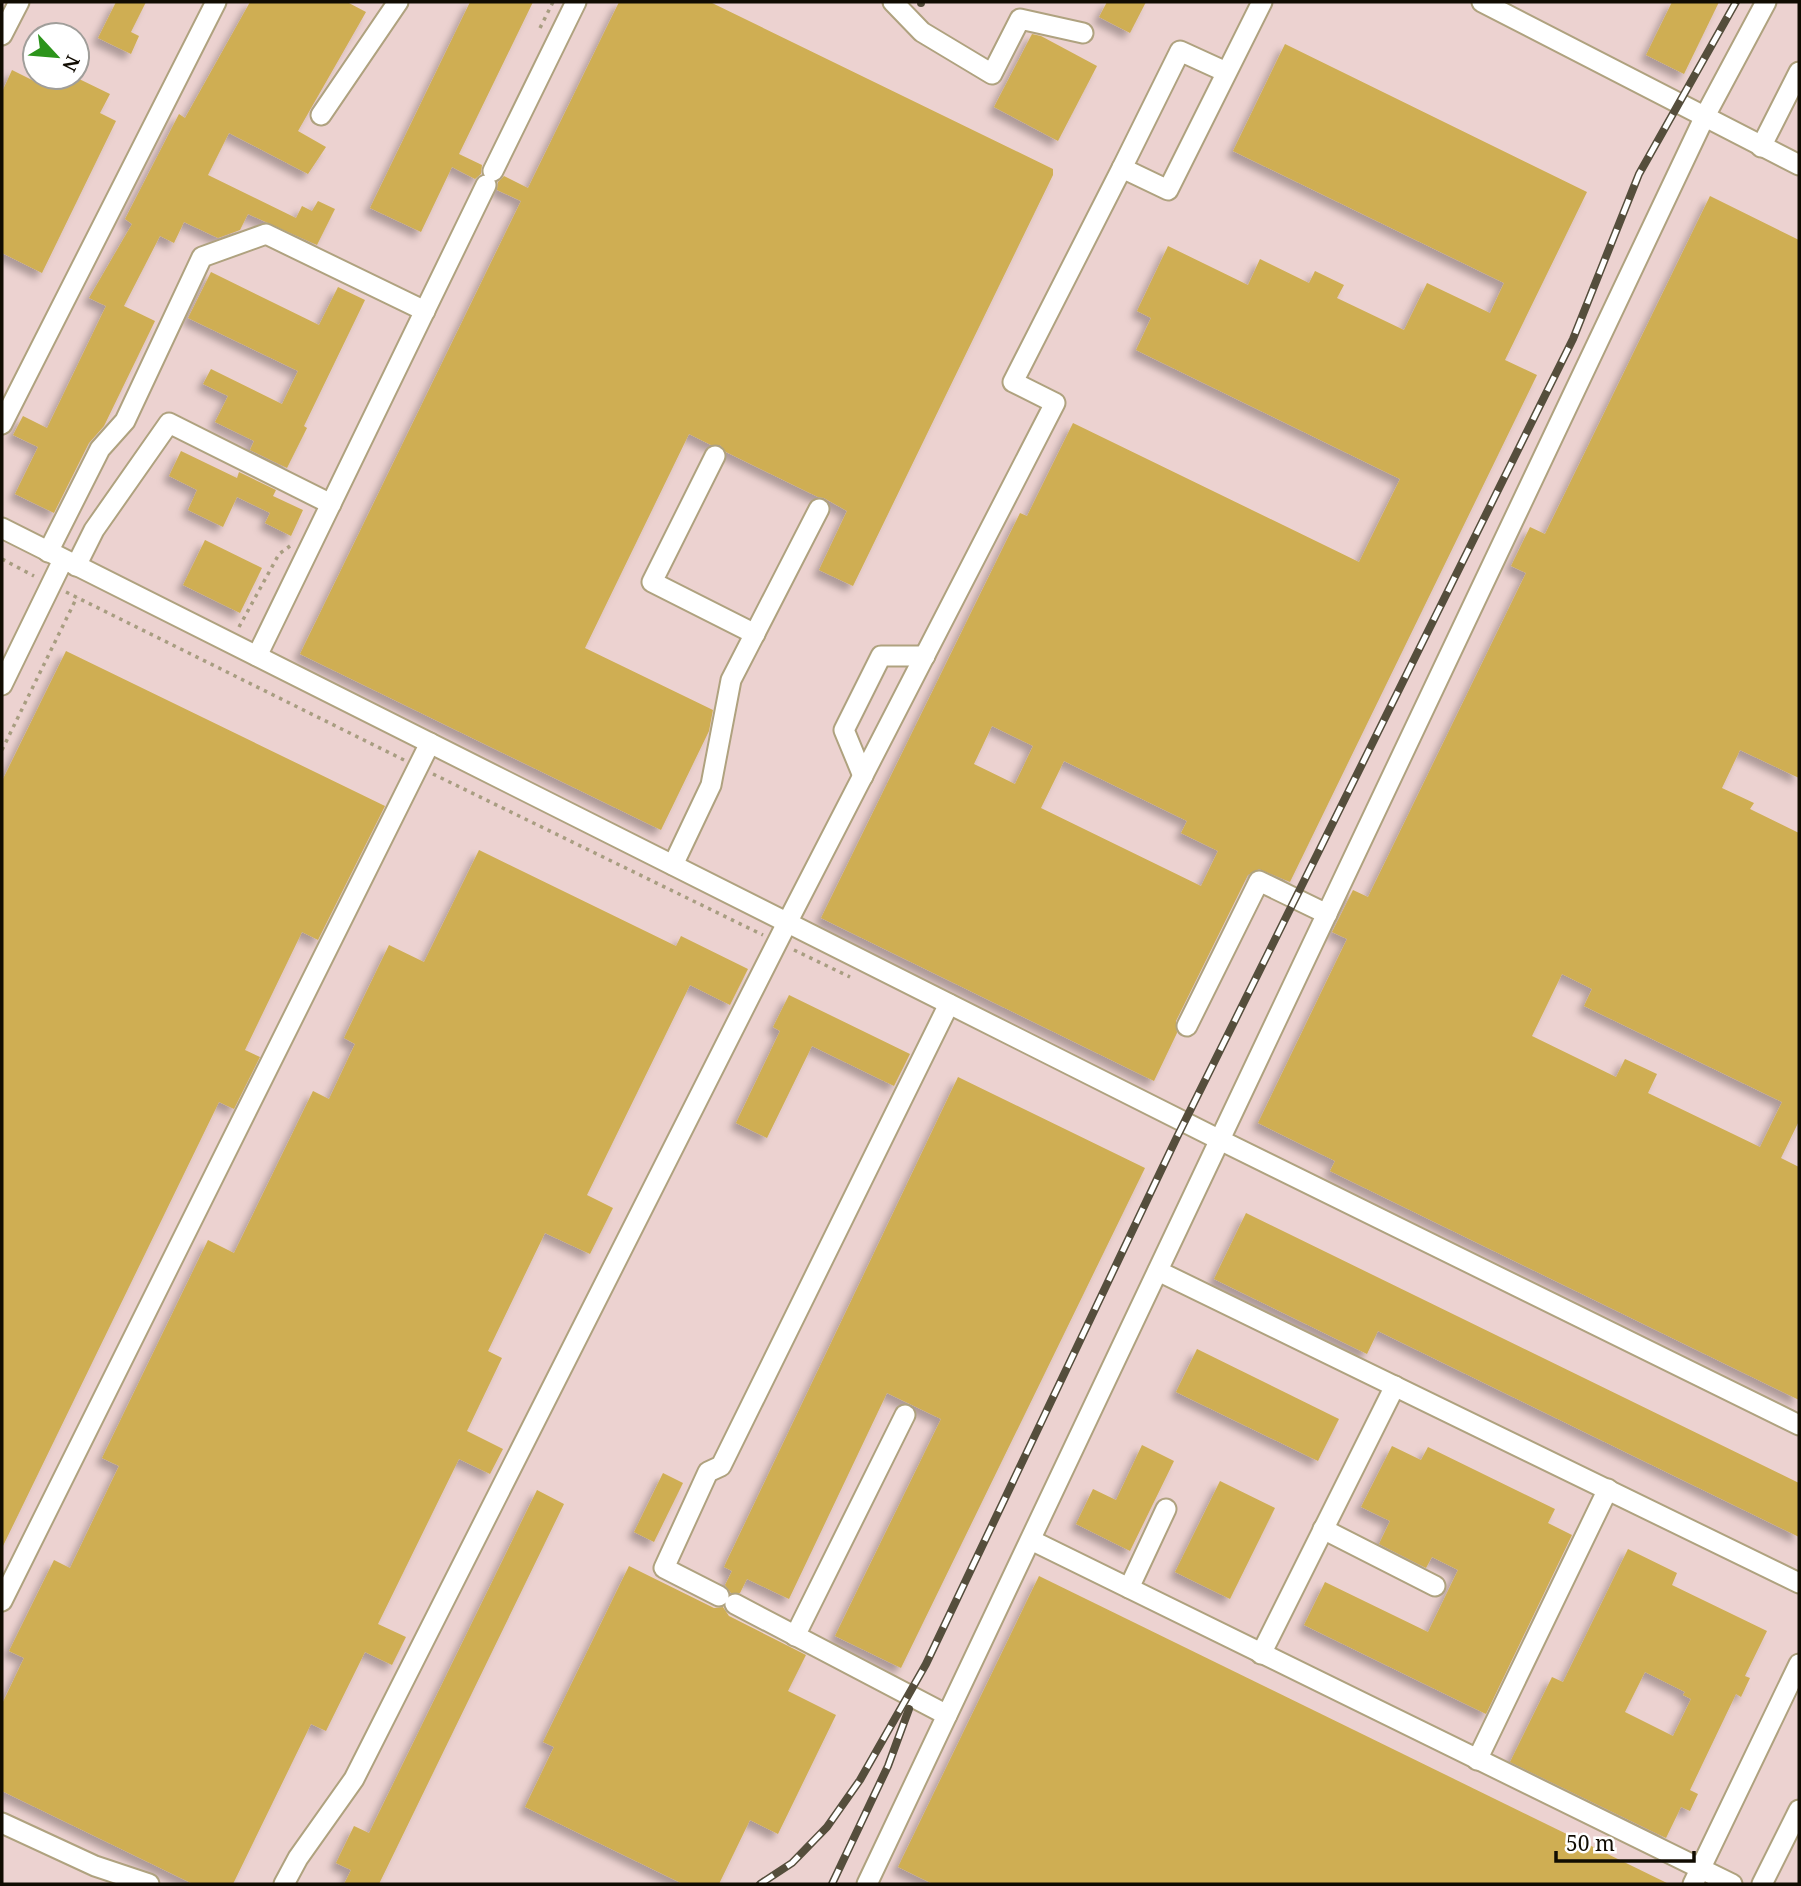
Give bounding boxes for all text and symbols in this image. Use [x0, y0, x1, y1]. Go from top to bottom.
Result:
north arrow [21, 21, 91, 91]
text: N [56, 51, 86, 76]
scale bar [1556, 1820, 1694, 1864]
text: 50 m [1566, 1829, 1615, 1857]

